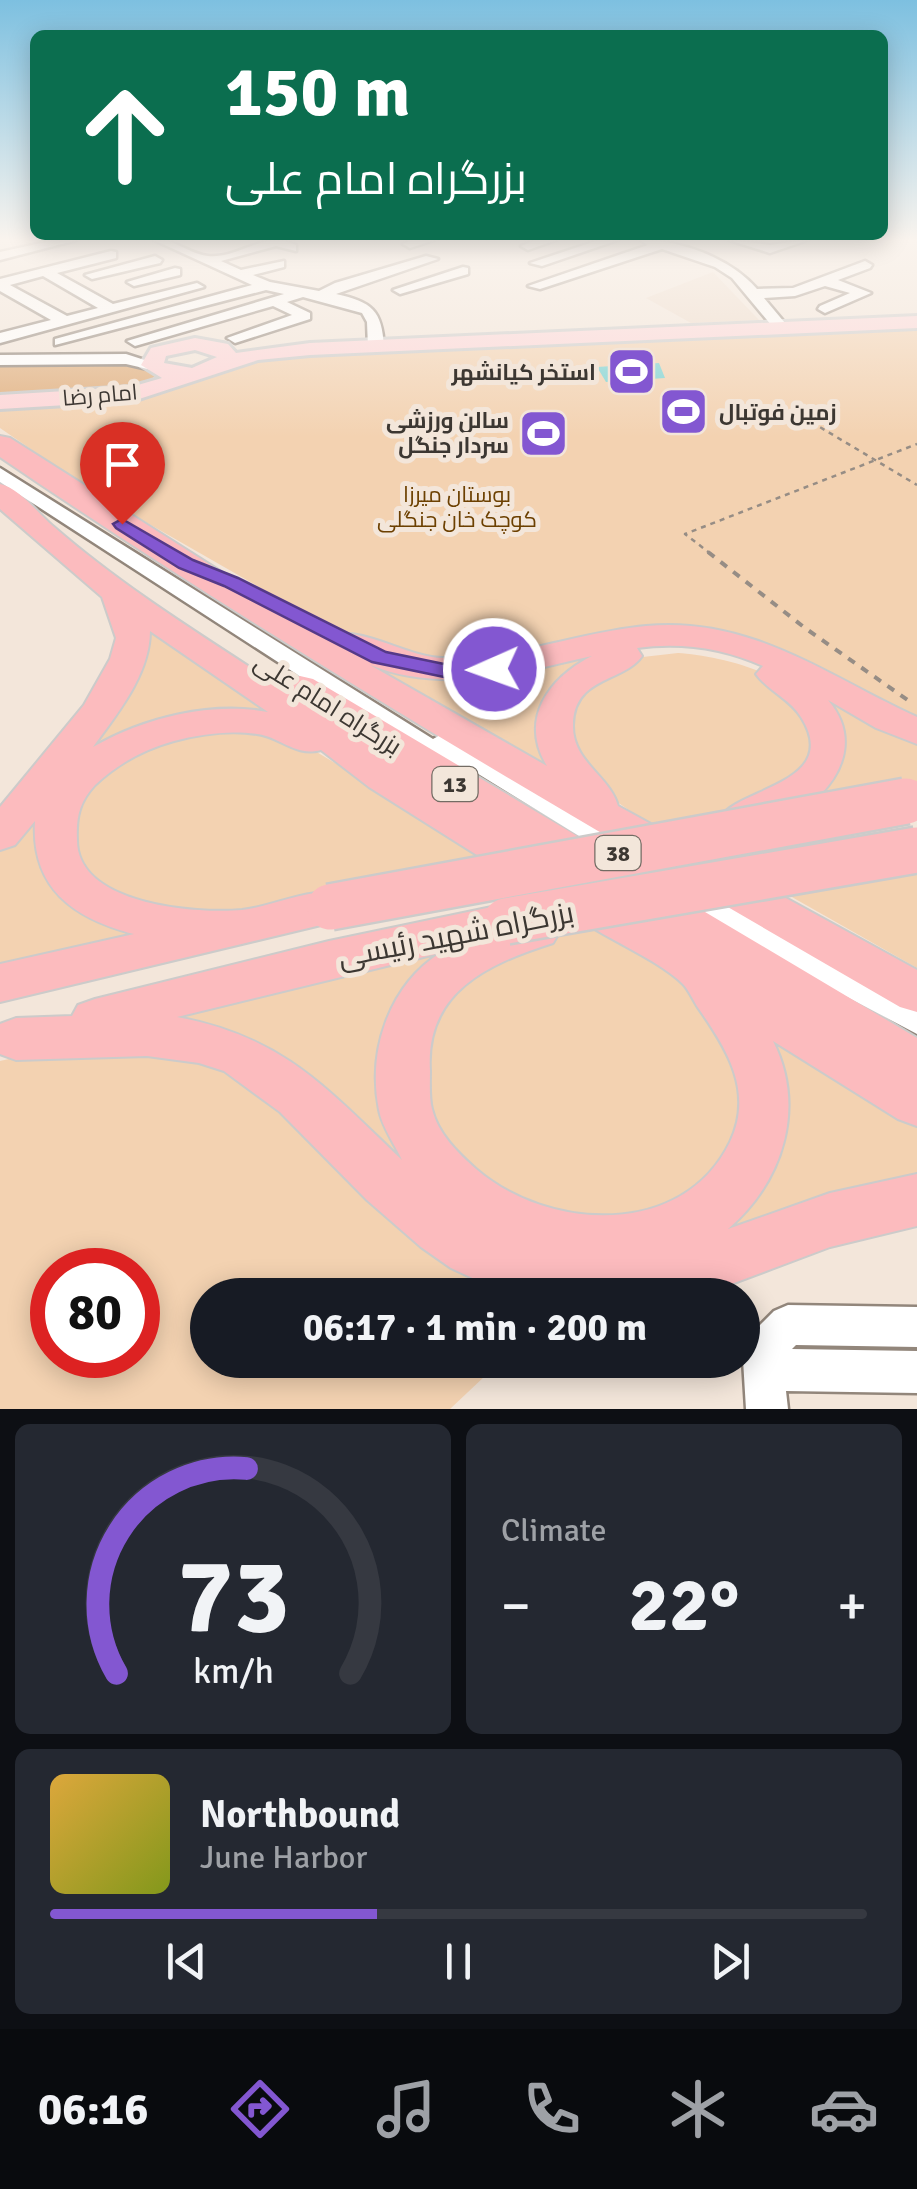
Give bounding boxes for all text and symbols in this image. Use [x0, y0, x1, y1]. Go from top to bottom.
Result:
text: 150 m [225, 49, 410, 135]
icon: ahead [60, 70, 190, 200]
text: بزرگراه امام علی [225, 152, 527, 207]
sports icon: استخر کیانشهر [605, 346, 657, 398]
place label: استخر کیانشهر [451, 359, 596, 386]
street label: امام رضا [61, 378, 139, 414]
sports icon: زمین فوتبال [658, 386, 710, 438]
place label: زمین فوتبال [719, 399, 837, 426]
place label: سالن ورزشی سردار جنگل [386, 407, 509, 459]
sports icon: سالن ورزشی سردار جنگل [518, 407, 570, 459]
pin [80, 422, 165, 525]
icon: arrive [95, 437, 150, 492]
park label: بوستان میرزا کوچک خان جنگلی [377, 481, 537, 534]
position arrow [442, 617, 546, 721]
street label: بزرگراه امام علی [248, 646, 407, 763]
road number: 13 [432, 767, 478, 801]
road number: 38 [596, 836, 640, 870]
street label: بزرگراه شهید رئیسی [335, 894, 577, 976]
speed limit sign: 80 [30, 1248, 160, 1378]
text: 06:17 · 1 min · 200 m [303, 1304, 647, 1351]
text: Climate [501, 1511, 607, 1550]
text: 73 [177, 1533, 289, 1661]
text: 22° [629, 1559, 740, 1652]
text: − [501, 1572, 531, 1640]
text: + [837, 1572, 867, 1640]
text: km/h [193, 1649, 273, 1693]
text: Northbound [200, 1791, 400, 1838]
text: June Harbor [200, 1838, 367, 1877]
icon: previous [159, 1934, 214, 1989]
icon: pause [431, 1934, 486, 1989]
icon: next [703, 1934, 758, 1989]
icon: directions [225, 2074, 295, 2144]
icon: music [371, 2074, 441, 2144]
icon: phone [517, 2074, 587, 2144]
icon: climate [663, 2074, 733, 2144]
icon: car [809, 2074, 879, 2144]
text: 06:16 [38, 2082, 148, 2137]

